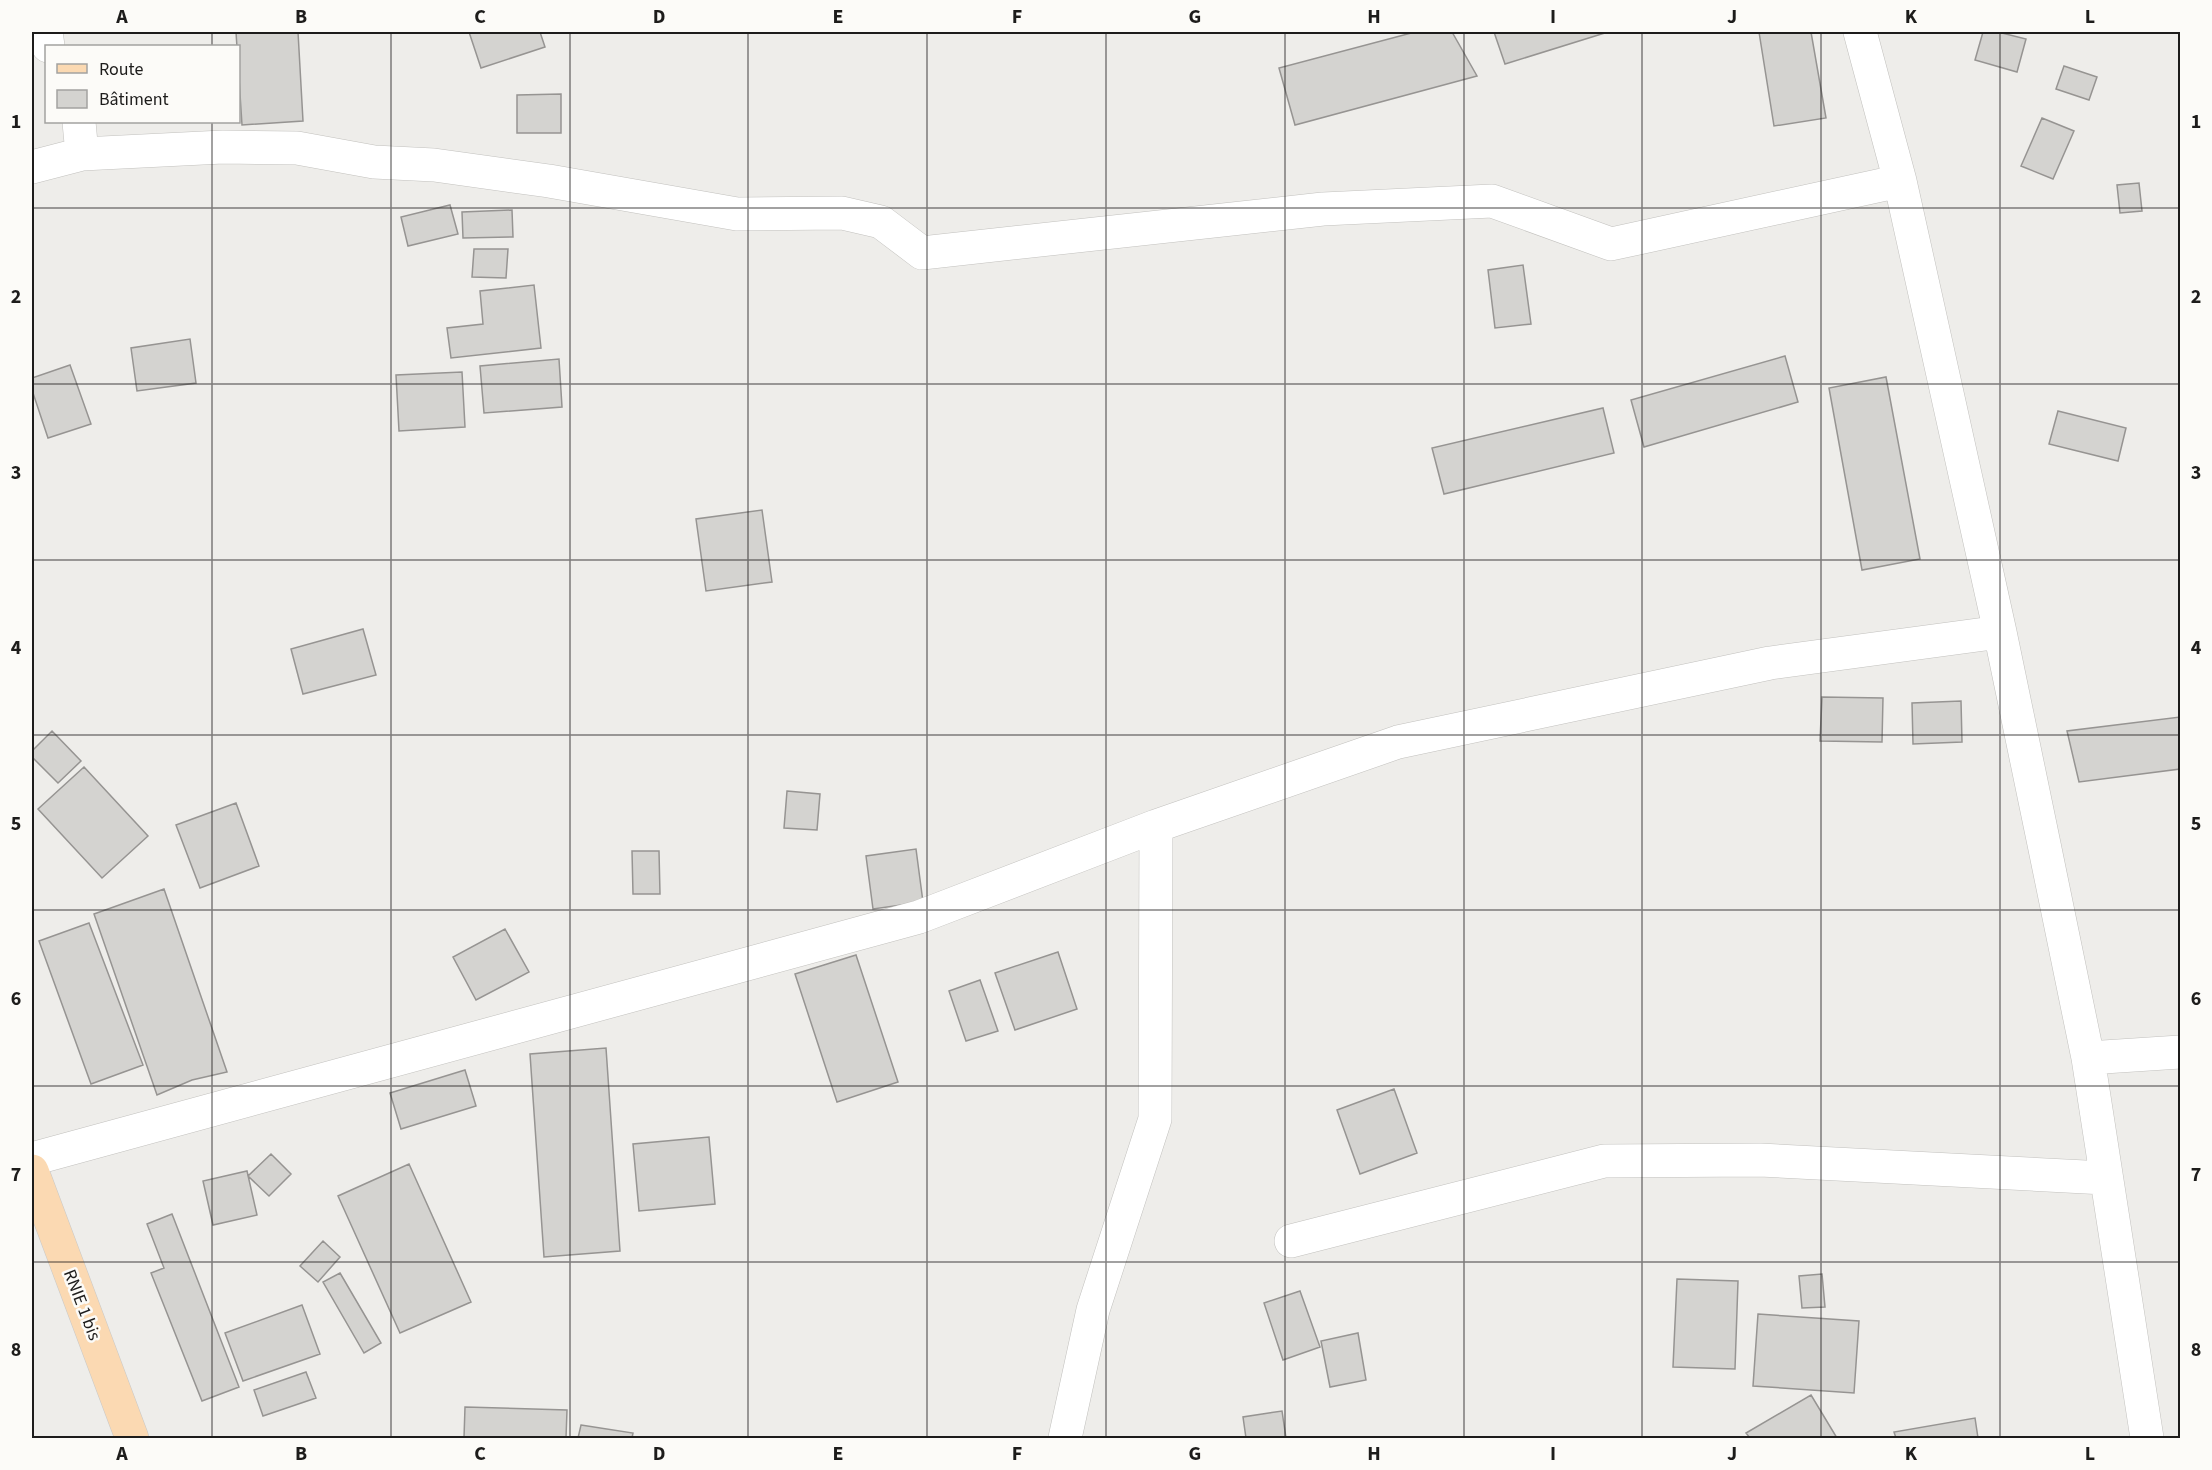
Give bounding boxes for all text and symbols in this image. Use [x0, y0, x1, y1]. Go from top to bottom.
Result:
text: A [115, 3, 128, 31]
text: B [295, 3, 307, 31]
text: C [474, 3, 486, 31]
text: D [653, 3, 665, 31]
text: E [833, 3, 843, 31]
text: F [1012, 3, 1022, 31]
text: G [1189, 3, 1201, 31]
text: H [1367, 3, 1381, 31]
text: I [1550, 3, 1556, 31]
text: J [1727, 3, 1737, 31]
text: K [1905, 3, 1918, 31]
text: L [2085, 3, 2095, 31]
legend [45, 45, 240, 123]
text: Route [99, 57, 143, 82]
text: Bâtiment [99, 87, 169, 112]
text: 1 [11, 108, 21, 136]
text: 1 [2191, 108, 2201, 136]
text: 2 [11, 283, 21, 311]
text: 2 [2191, 283, 2201, 311]
text: 3 [11, 459, 21, 487]
text: 3 [2191, 459, 2201, 487]
text: 4 [11, 634, 22, 662]
text: 4 [2191, 634, 2202, 662]
text: 5 [11, 810, 21, 838]
text: 5 [2191, 810, 2201, 838]
text: 6 [11, 985, 21, 1013]
text: 6 [2191, 985, 2201, 1013]
text: 7 [11, 1161, 21, 1189]
text: 7 [2191, 1161, 2201, 1189]
street label: RNIE 1 bis [57, 1266, 107, 1344]
text: 8 [11, 1336, 21, 1364]
text: 8 [2191, 1336, 2201, 1364]
text: A [115, 1440, 128, 1468]
text: B [295, 1440, 307, 1468]
text: C [474, 1440, 486, 1468]
text: D [653, 1440, 665, 1468]
text: E [833, 1440, 843, 1468]
text: F [1012, 1440, 1022, 1468]
text: G [1189, 1440, 1201, 1468]
text: H [1367, 1440, 1381, 1468]
text: I [1550, 1440, 1556, 1468]
text: J [1727, 1440, 1737, 1468]
text: K [1905, 1440, 1918, 1468]
text: L [2085, 1440, 2095, 1468]

